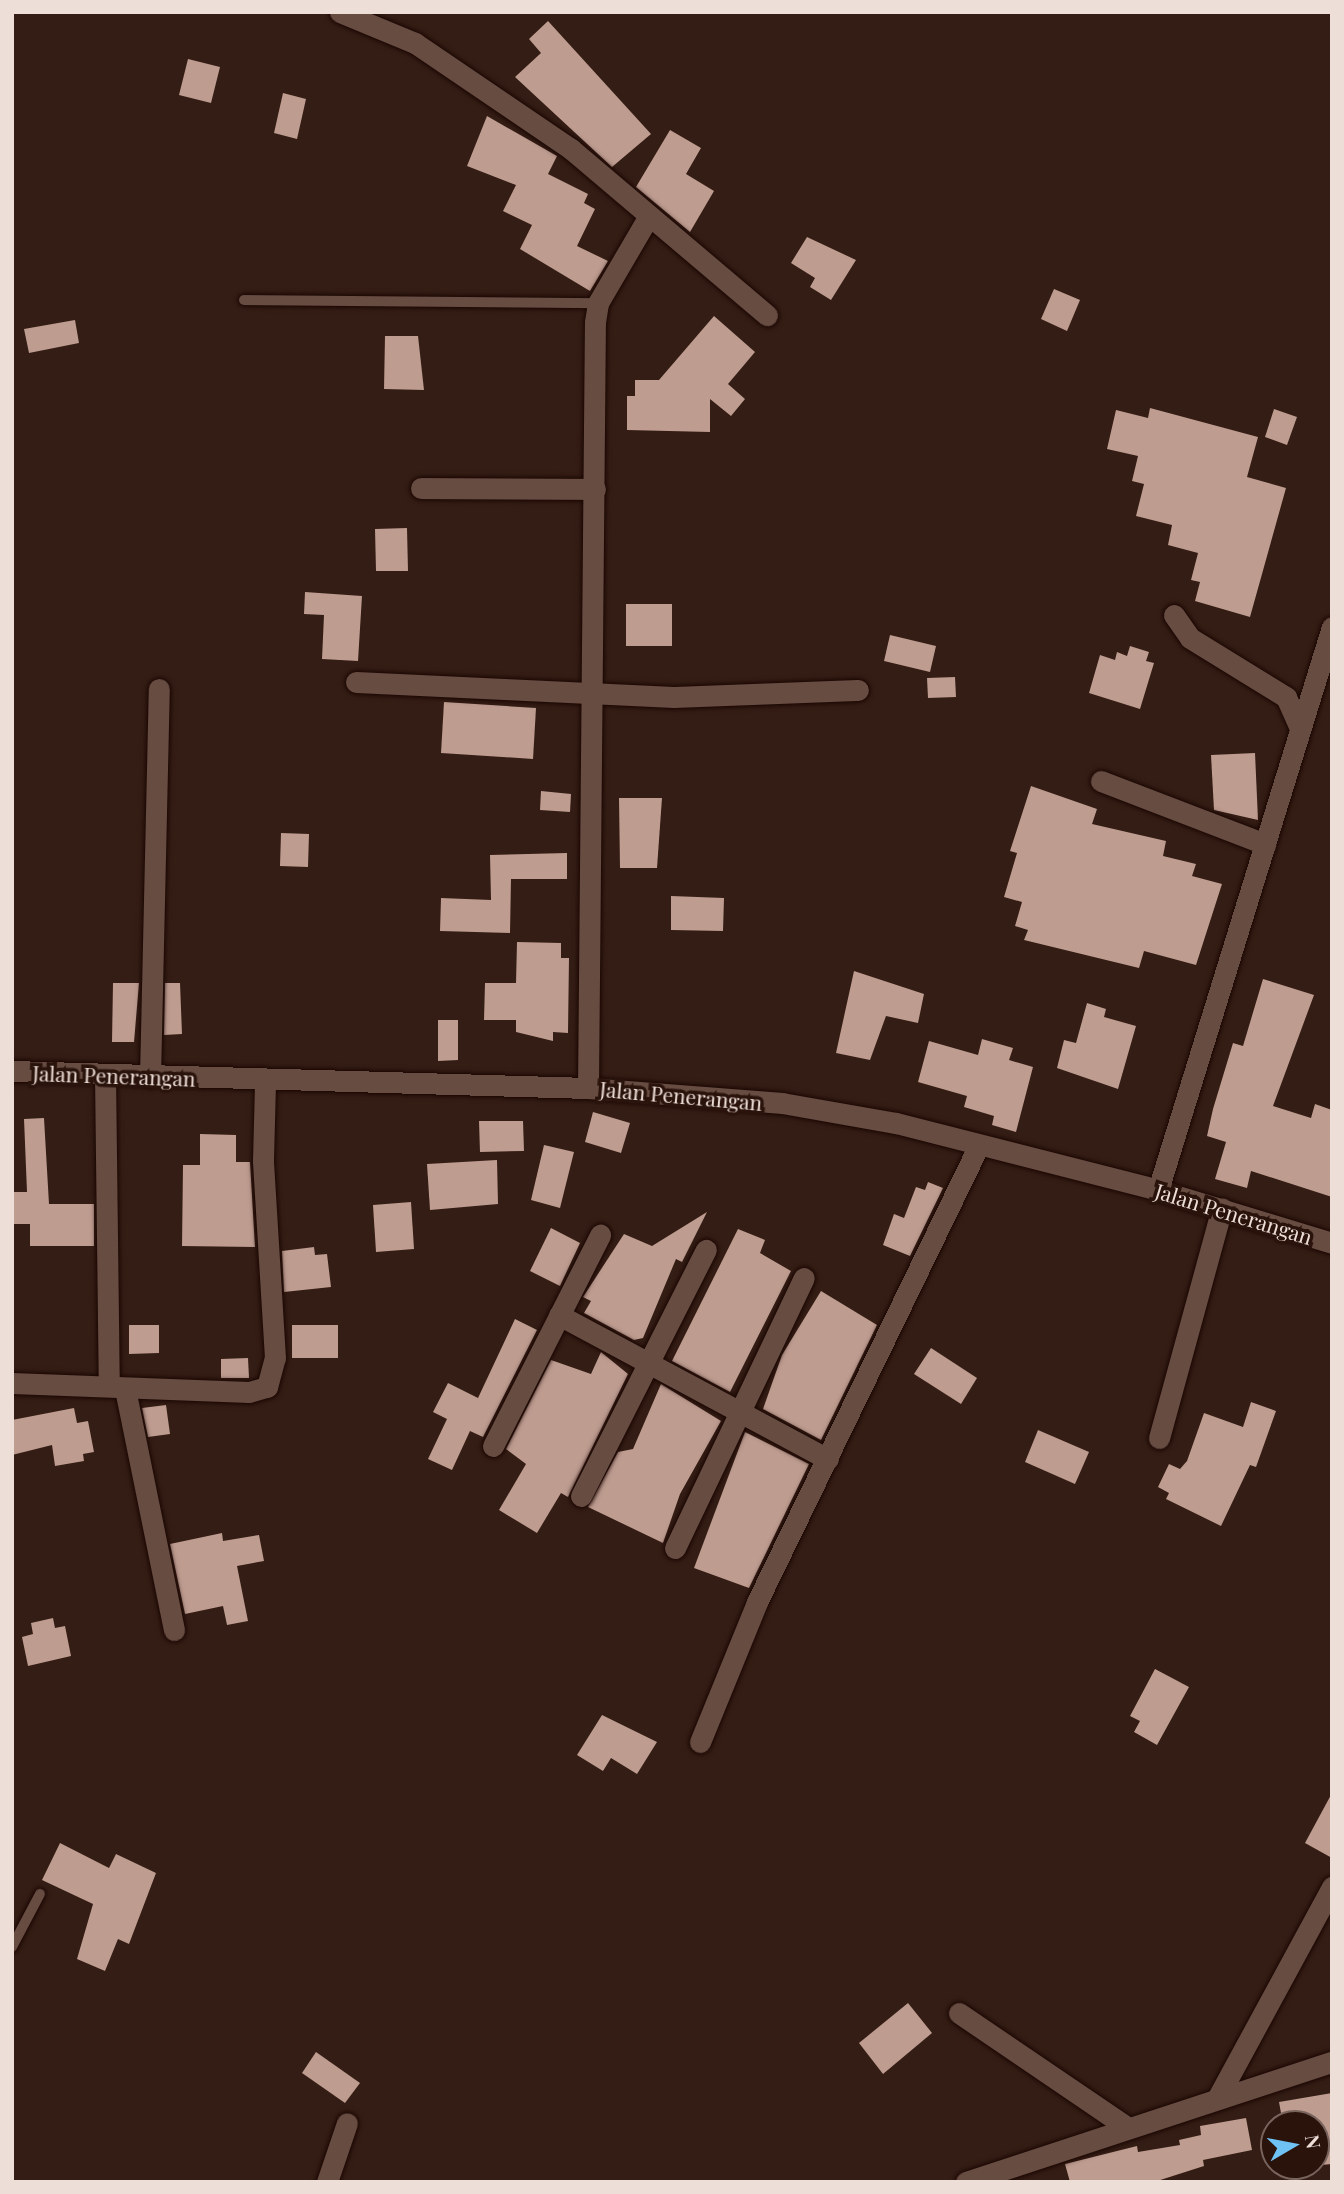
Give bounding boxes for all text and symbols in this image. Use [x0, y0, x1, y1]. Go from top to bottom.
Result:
street label: Jalan Penerangan [32, 1060, 196, 1090]
street label: Jalan Penerangan [599, 1075, 763, 1115]
street label: Jalan Penerangan [1152, 1177, 1316, 1249]
north arrow [1260, 2110, 1330, 2180]
text: N [1300, 2133, 1328, 2151]

